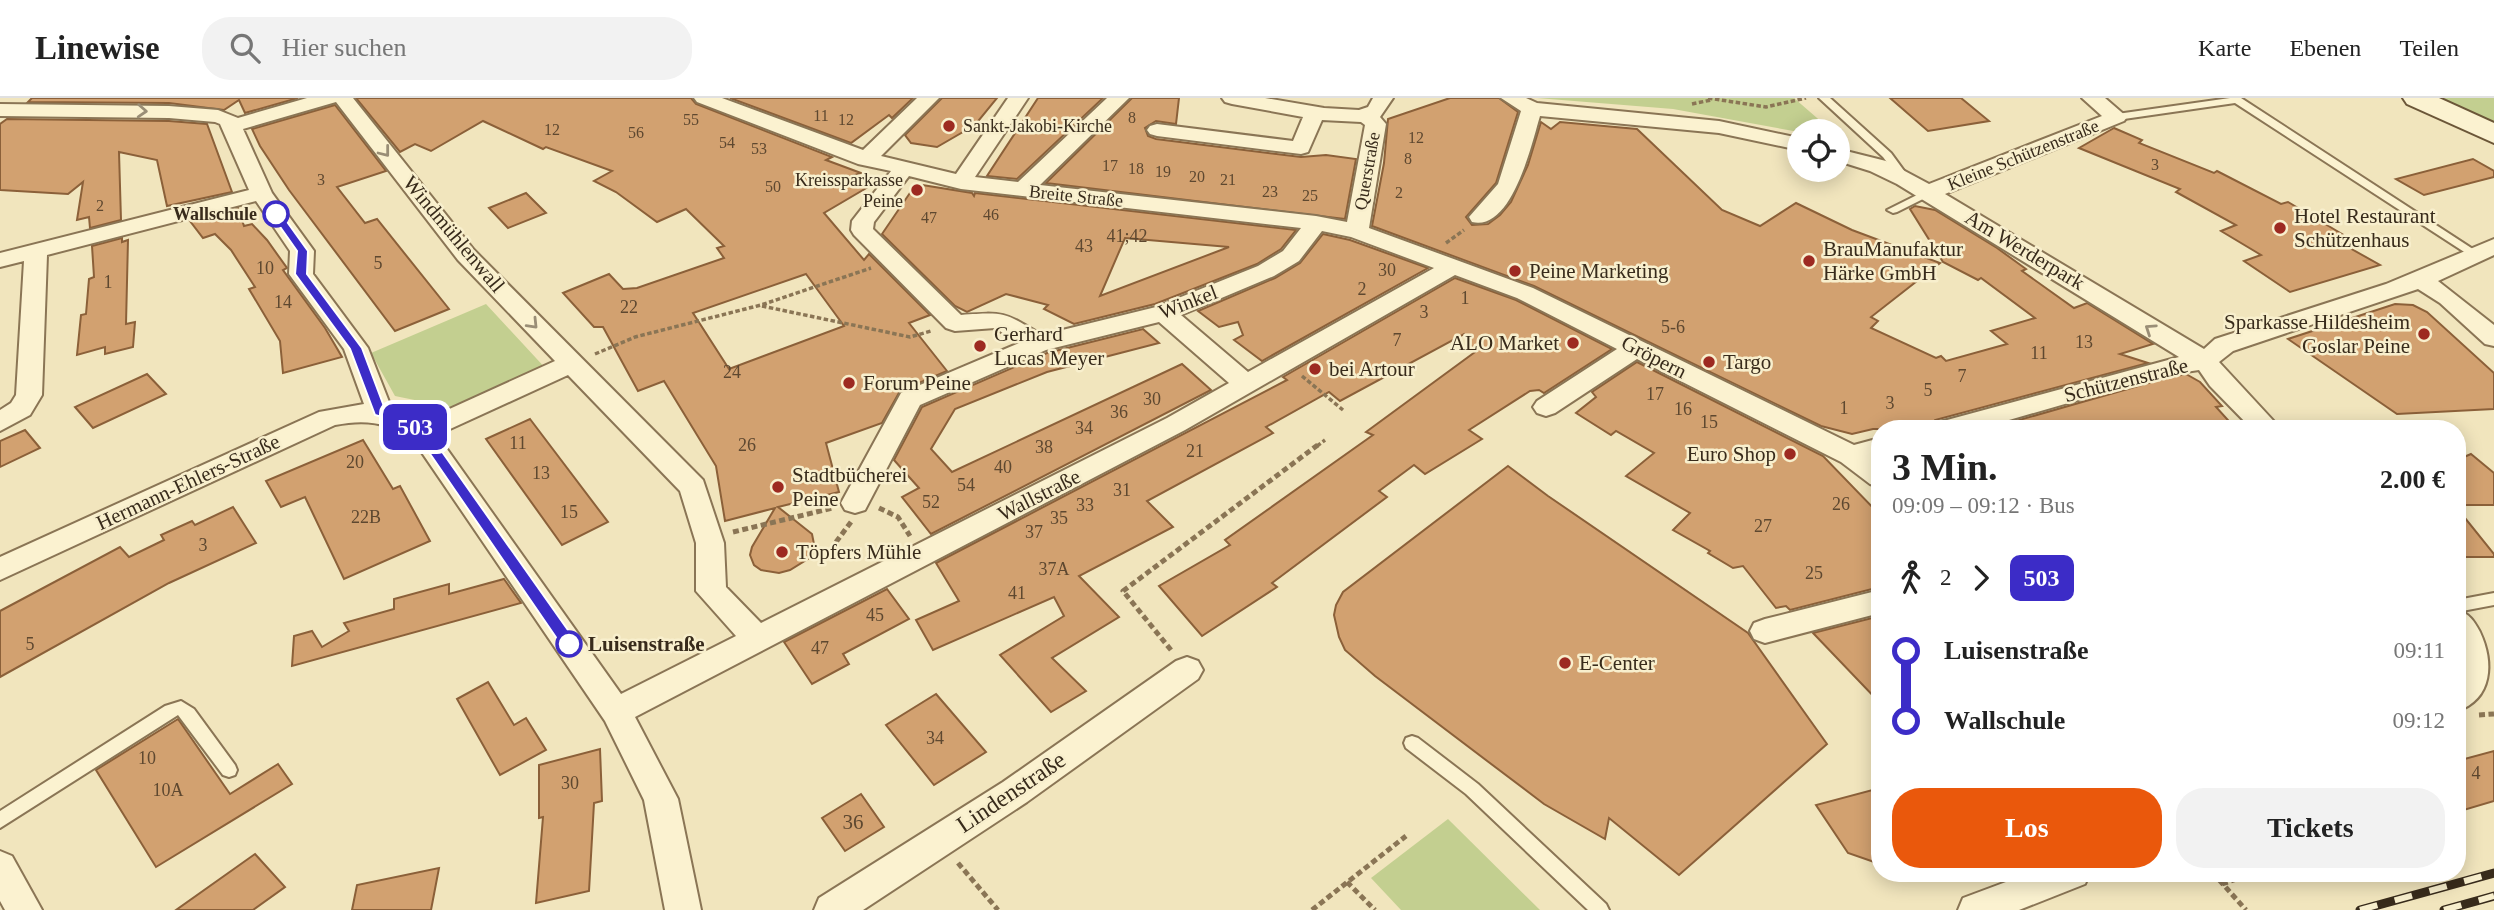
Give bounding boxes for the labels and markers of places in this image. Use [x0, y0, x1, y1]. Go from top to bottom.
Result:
place label: Sankt-Jakobi-Kirche [963, 116, 1112, 136]
marker: Sankt-Jakobi-Kirche [941, 118, 957, 134]
place label: Kreissparkasse Peine [795, 170, 903, 211]
marker: Kreissparkasse Peine [909, 182, 925, 198]
marker: Wallschule [263, 201, 289, 227]
place label: Wallschule [173, 204, 257, 224]
place label: Hotel Restaurant Schützenhaus [2294, 204, 2436, 252]
marker: Hotel Restaurant Schützenhaus [2272, 220, 2288, 236]
place label: BrauManufaktur Härke GmbH [1823, 237, 1963, 285]
marker: BrauManufaktur Härke GmbH [1801, 253, 1817, 269]
place label: Peine Marketing [1529, 259, 1669, 283]
marker: Peine Marketing [1507, 263, 1523, 279]
place label: Sparkasse Hildesheim Goslar Peine [2224, 310, 2410, 358]
place label: Gerhard Lucas Meyer [994, 322, 1104, 370]
marker: Sparkasse Hildesheim Goslar Peine [2416, 326, 2432, 342]
place label: ALO Market [1450, 331, 1559, 355]
marker: ALO Market [1565, 335, 1581, 351]
marker: Gerhard Lucas Meyer [972, 338, 988, 354]
place label: Targo [1723, 350, 1771, 374]
marker: Targo [1701, 354, 1717, 370]
place label: bei Artour [1329, 357, 1415, 381]
marker: bei Artour [1307, 361, 1323, 377]
place label: Forum Peine [863, 371, 971, 395]
marker: Forum Peine [841, 375, 857, 391]
place label: Euro Shop [1687, 442, 1776, 466]
marker: Euro Shop [1782, 446, 1798, 462]
place label: Stadtbücherei Peine [792, 463, 908, 511]
marker: Stadtbücherei Peine [770, 479, 786, 495]
place label: Töpfers Mühle [796, 540, 921, 564]
marker: Töpfers Mühle [774, 544, 790, 560]
marker: Luisenstraße [556, 631, 582, 657]
place label: Luisenstraße [588, 632, 705, 656]
place label: E-Center [1579, 651, 1655, 675]
marker: E-Center [1557, 655, 1573, 671]

